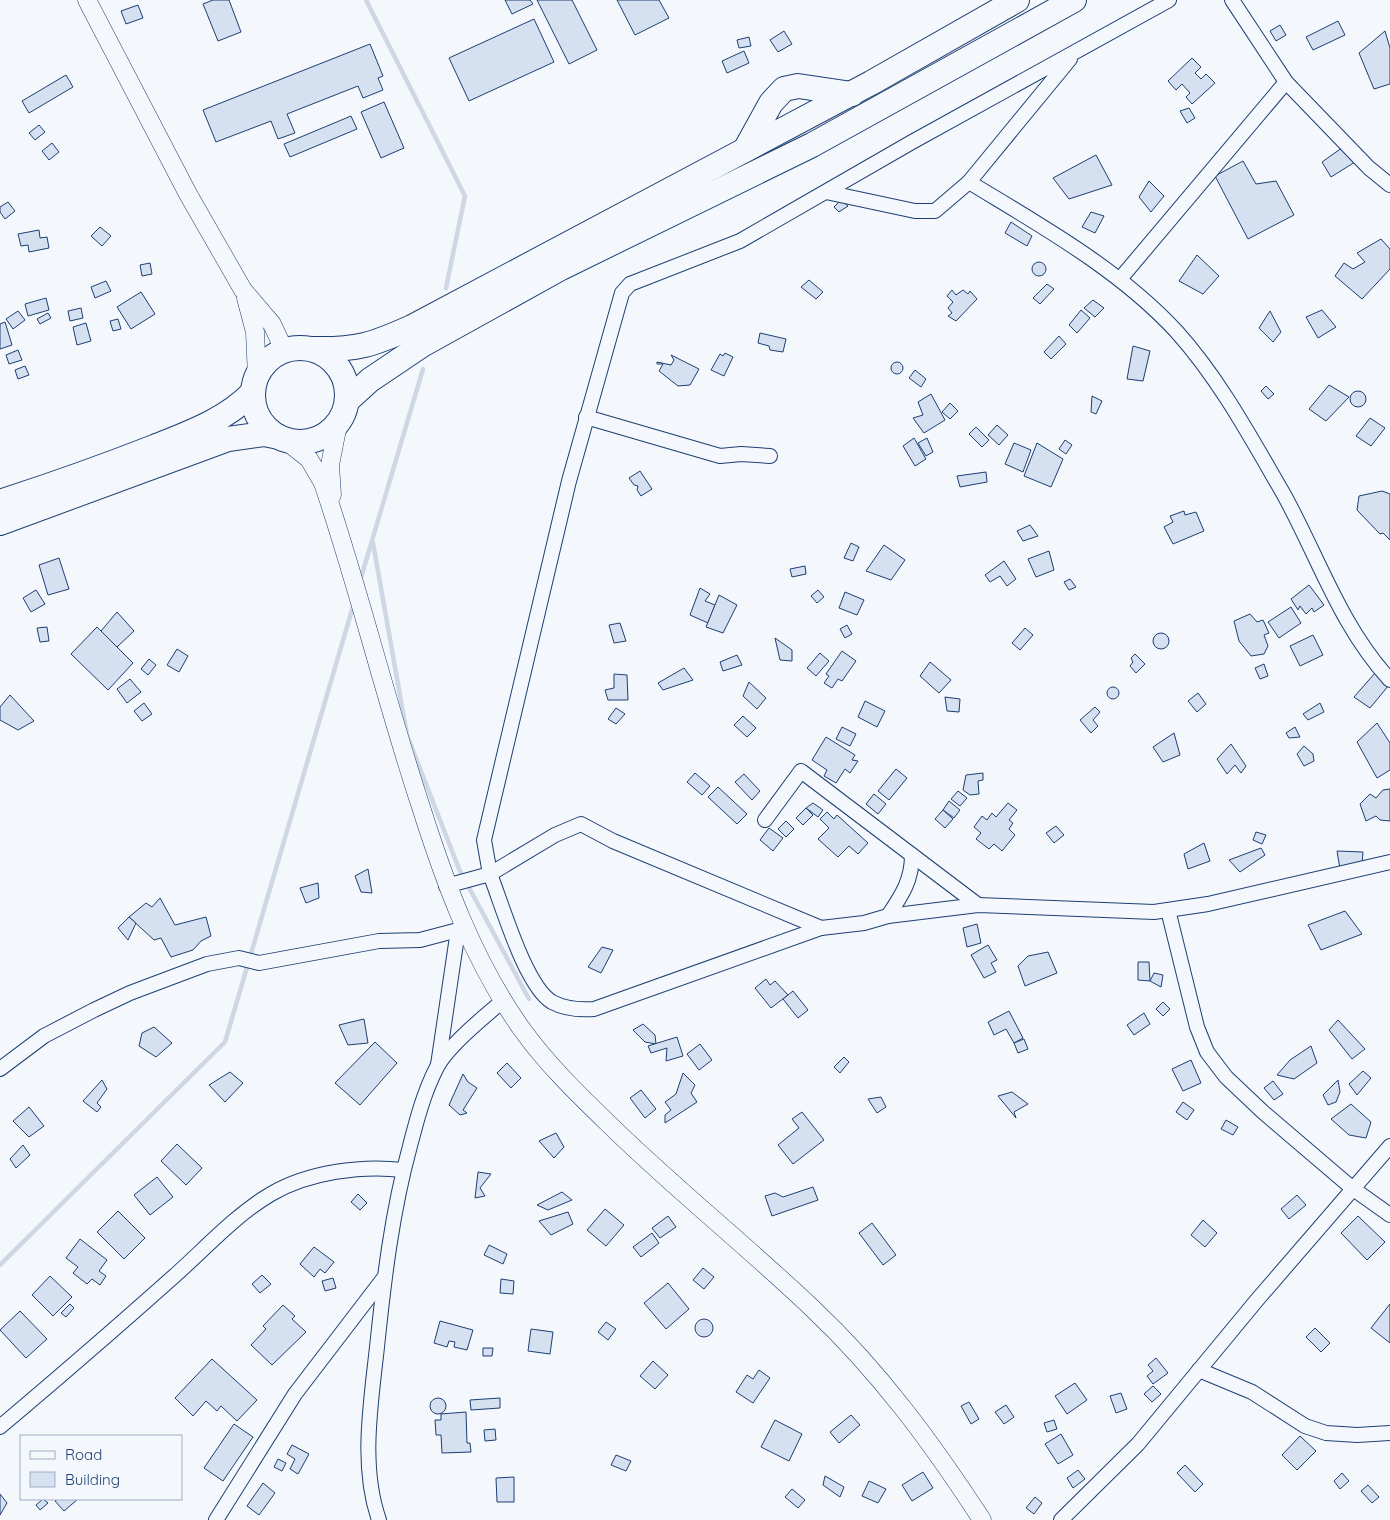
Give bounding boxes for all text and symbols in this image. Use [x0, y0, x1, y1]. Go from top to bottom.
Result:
legend [20, 1435, 182, 1500]
text: Road [65, 1445, 102, 1464]
text: Building [65, 1470, 120, 1489]

